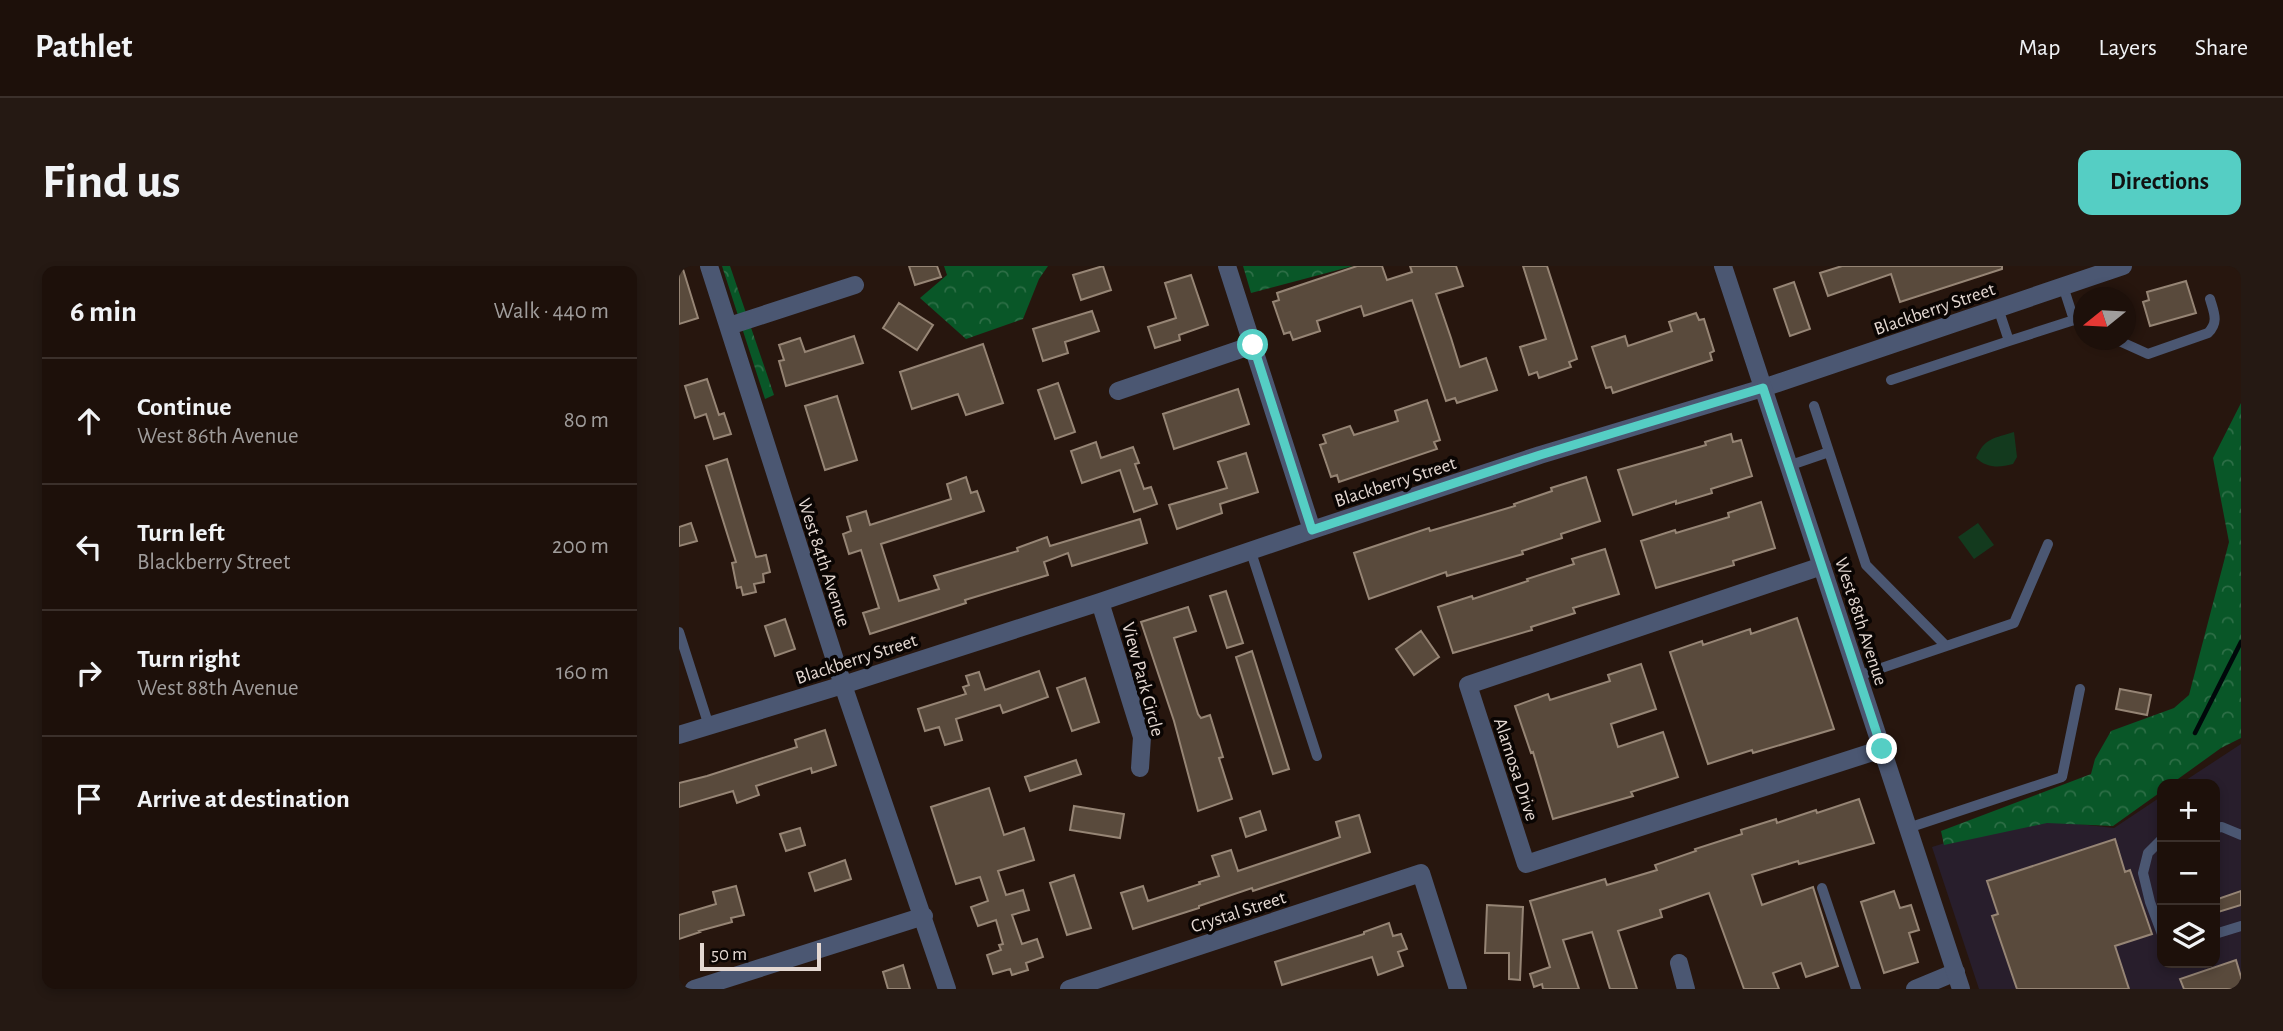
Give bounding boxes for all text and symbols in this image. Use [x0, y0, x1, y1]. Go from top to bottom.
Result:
text: Pathlet [35, 31, 133, 64]
text: Map [2018, 36, 2060, 60]
text: Layers [2098, 36, 2157, 60]
text: Share [2195, 36, 2248, 60]
button: Directions [2078, 150, 2241, 215]
text: Find us [42, 158, 181, 207]
street label: Blackberry Street [1872, 280, 1997, 339]
north arrow [2073, 287, 2136, 350]
text: 6 min [70, 297, 137, 327]
text: Walk · 440 m [494, 300, 609, 323]
route start [1237, 329, 1268, 360]
text: Continue [137, 394, 232, 420]
icon: ahead [70, 402, 108, 440]
text: 80 m [564, 409, 609, 432]
text: West 86th Avenue [137, 425, 299, 448]
street label: Blackberry Street [1332, 454, 1459, 511]
street label: West 84th Avenue [794, 496, 853, 629]
text: Turn left [137, 520, 225, 546]
icon: left [70, 528, 108, 566]
text: 200 m [552, 535, 609, 558]
text: Blackberry Street [137, 551, 290, 574]
street label: West 88th Avenue [1831, 555, 1890, 688]
street label: View Park Circle [1118, 620, 1167, 739]
street label: Blackberry Street [793, 631, 920, 688]
text: Turn right [137, 646, 240, 672]
icon: right [70, 654, 108, 692]
text: 160 m [556, 661, 609, 684]
text: West 88th Avenue [137, 677, 299, 700]
street label: Alamosa Drive [1490, 716, 1541, 823]
route end [1866, 733, 1897, 764]
map controls [2157, 779, 2220, 968]
button: + [2157, 779, 2220, 842]
icon: arrive [70, 780, 108, 818]
text: Arrive at destination [137, 786, 350, 812]
button: − [2157, 842, 2220, 905]
street label: Crystal Street [1189, 888, 1288, 937]
button: layers [2157, 905, 2220, 968]
scale bar [700, 940, 821, 972]
text: 50 m [711, 945, 747, 964]

